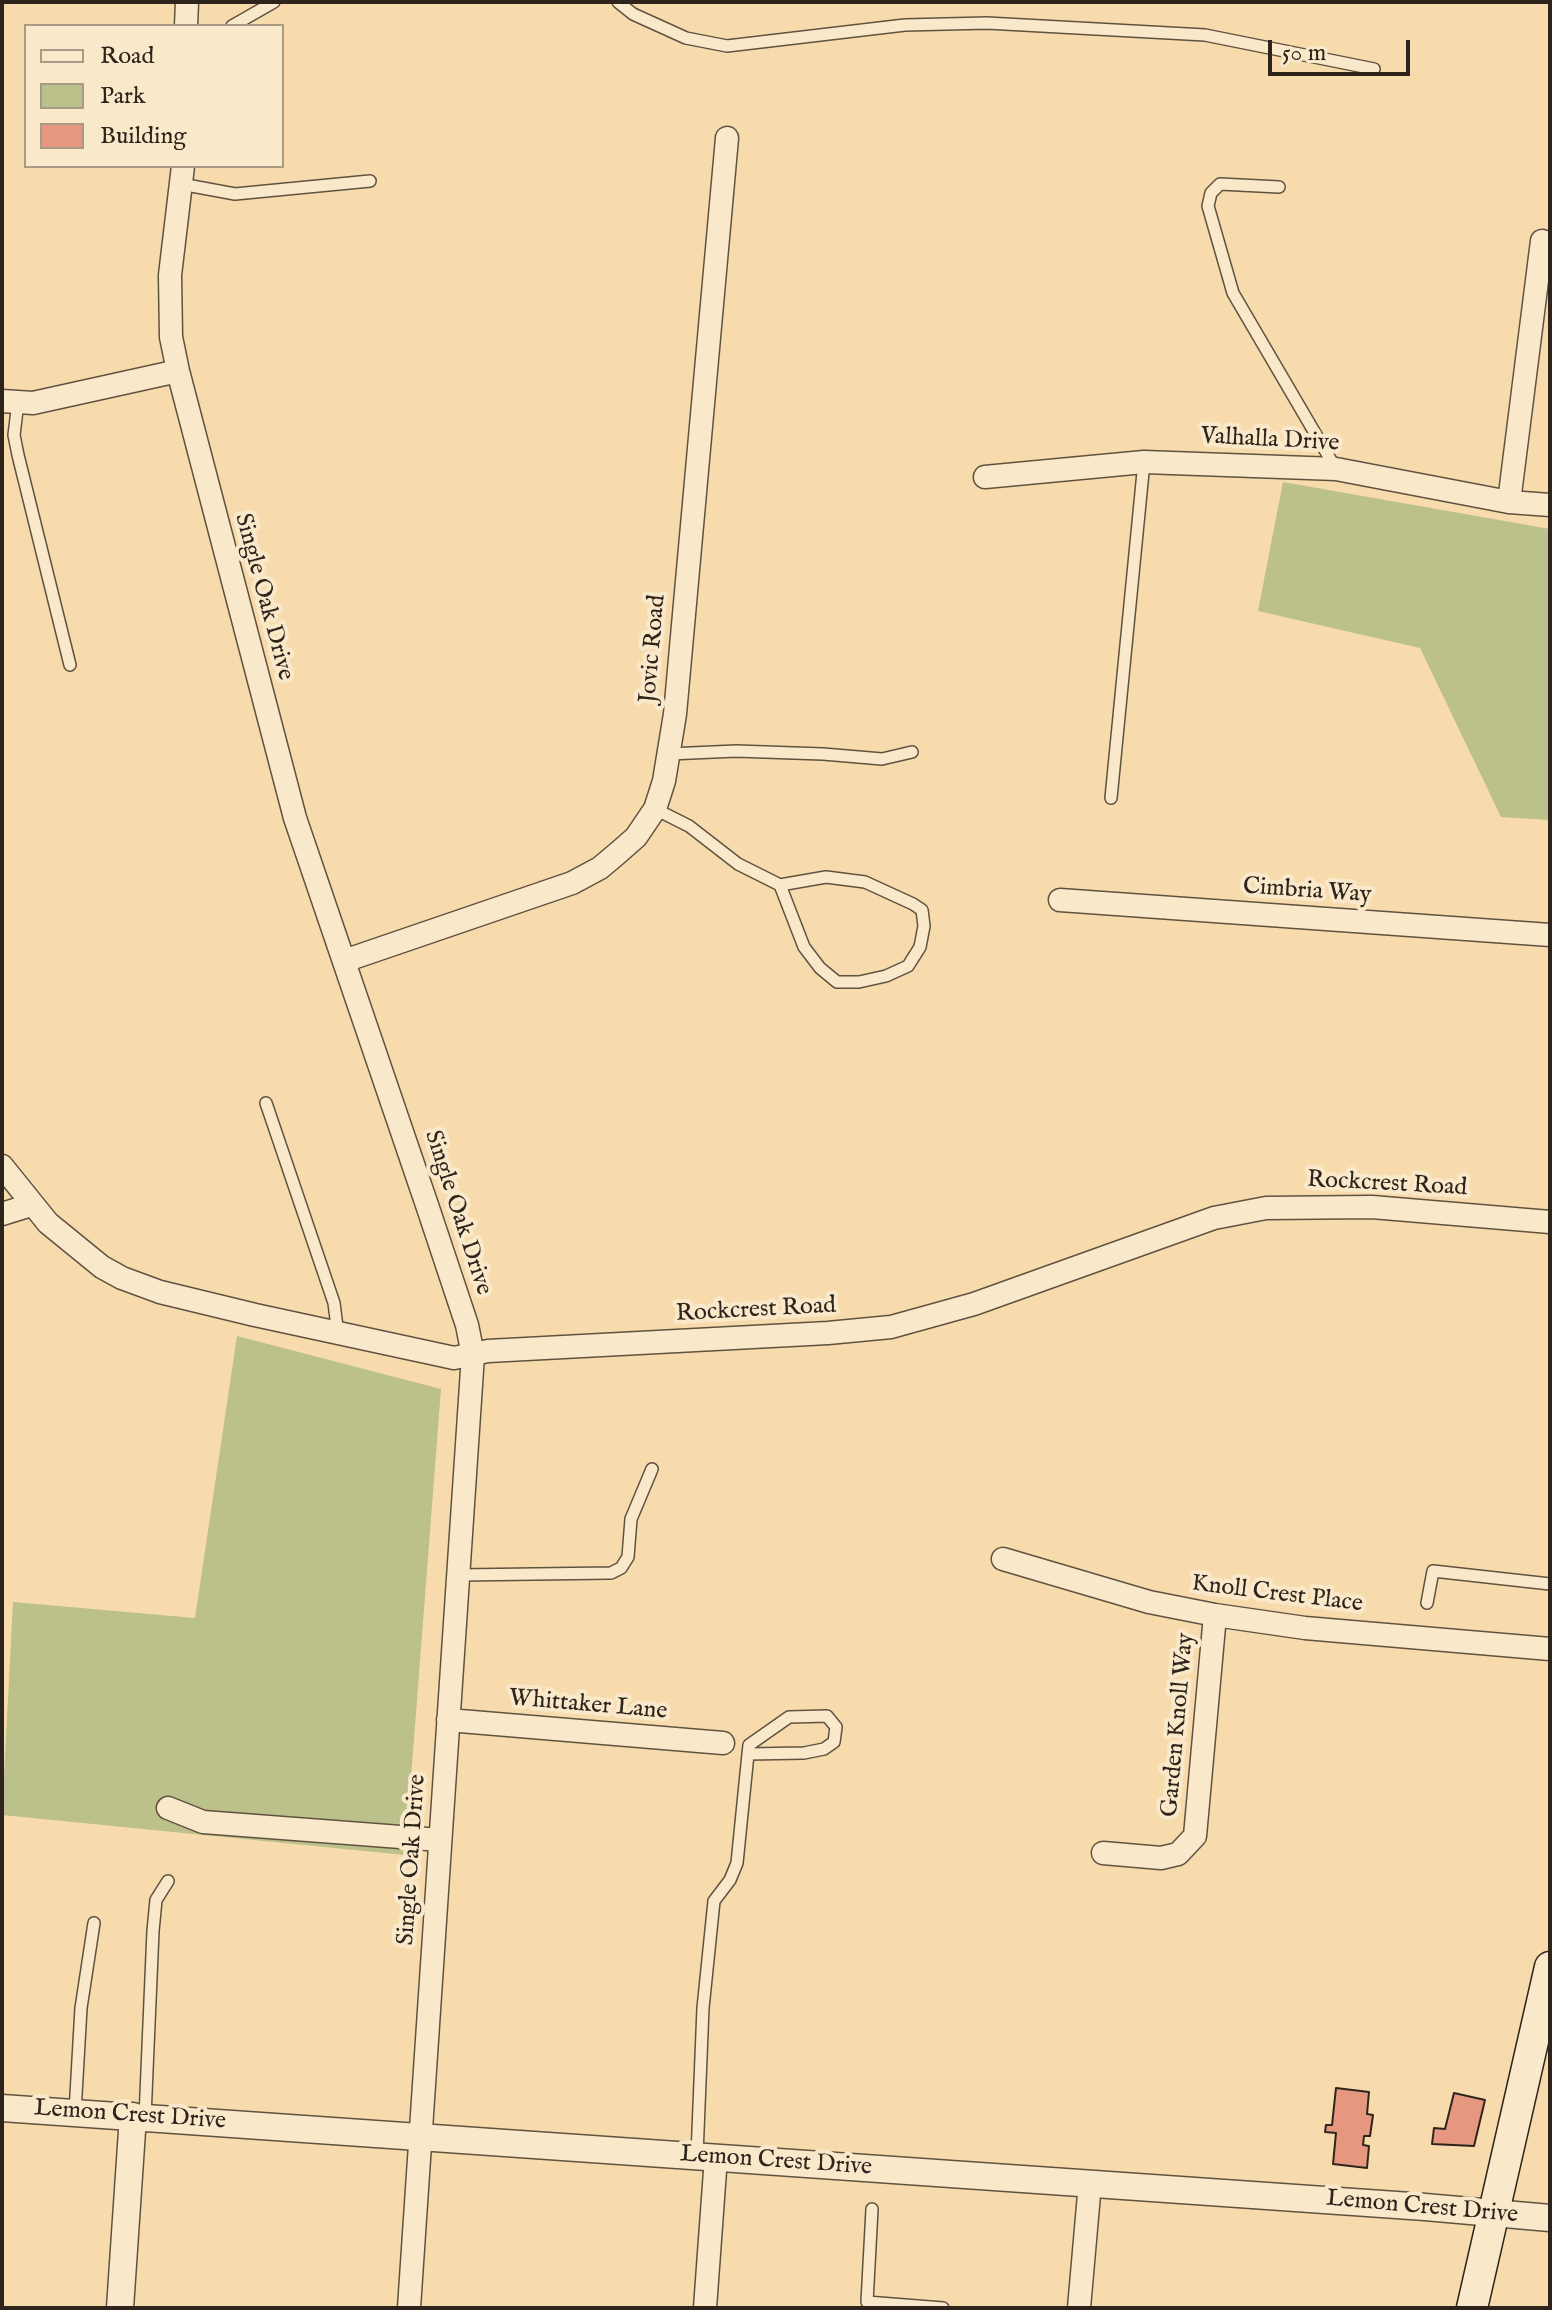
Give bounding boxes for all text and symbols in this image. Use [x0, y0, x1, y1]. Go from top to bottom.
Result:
legend [24, 24, 284, 168]
scale bar [1272, 24, 1414, 74]
text: 50 m [1282, 38, 1326, 69]
text: Road [100, 41, 154, 72]
text: Park [100, 81, 146, 112]
text: Building [100, 121, 186, 152]
street label: Valhalla Drive [1200, 423, 1340, 459]
street label: Single Oak Drive [227, 510, 299, 684]
street label: Jovic Road [635, 594, 673, 704]
street label: Cimbria Way [1242, 873, 1372, 911]
street label: Single Oak Drive [417, 1127, 497, 1299]
street label: Rockcrest Road [1306, 1166, 1468, 1204]
street label: Rockcrest Road [675, 1292, 837, 1330]
street label: Knoll Crest Place [1190, 1570, 1364, 1620]
street label: Garden Knoll Way [1157, 1632, 1201, 1818]
street label: Whittaker Lane [508, 1685, 668, 1727]
street label: Single Oak Drive [393, 1773, 433, 1947]
street label: Lemon Crest Drive [33, 2095, 227, 2137]
street label: Lemon Crest Drive [679, 2141, 873, 2183]
street label: Lemon Crest Drive [1325, 2185, 1519, 2231]

